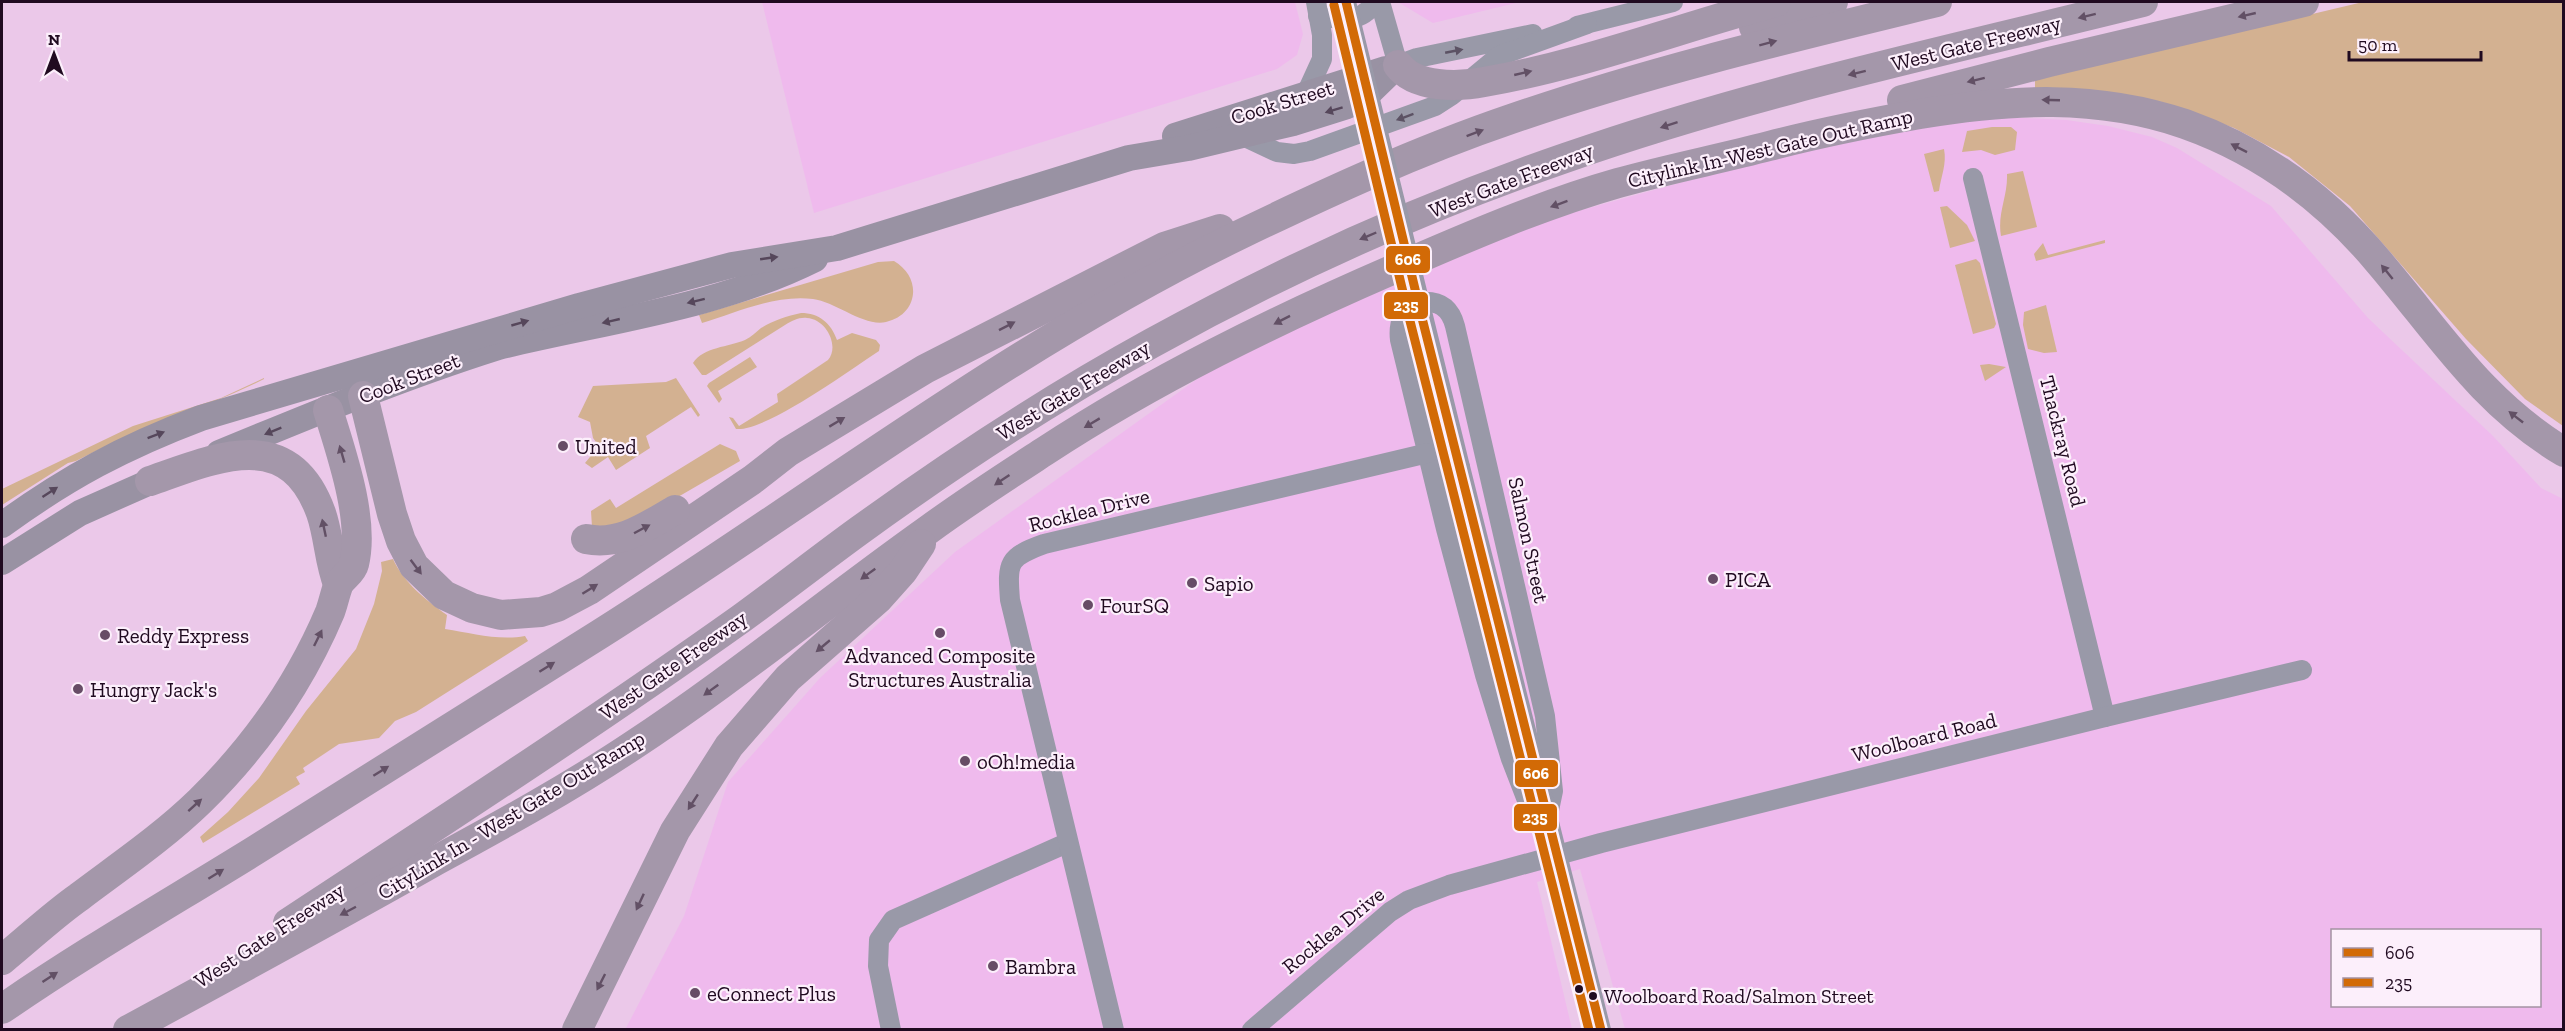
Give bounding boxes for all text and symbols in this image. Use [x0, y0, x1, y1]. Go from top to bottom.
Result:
street label: West Gate Freeway [1889, 10, 2064, 76]
one-way arrow [2238, 10, 2256, 20]
one-way arrow [2077, 11, 2096, 21]
north arrow [24, 24, 84, 84]
scale bar [2349, 24, 2481, 62]
text: N [48, 30, 60, 49]
text: 50 m [2358, 34, 2398, 56]
one-way arrow [1759, 38, 1777, 47]
one-way arrow [1445, 46, 1464, 55]
one-way arrow [1514, 67, 1533, 77]
one-way arrow [1847, 68, 1866, 78]
street label: Cook Street [1228, 74, 1337, 129]
one-way arrow [1967, 76, 1985, 86]
one-way arrow [2042, 96, 2061, 105]
street label: Citylink In-West Gate Out Ramp [1625, 103, 1915, 193]
one-way arrow [1325, 106, 1343, 115]
one-way arrow [1396, 112, 1414, 122]
one-way arrow [1660, 121, 1678, 130]
one-way arrow [1466, 127, 1484, 137]
street label: West Gate Freeway [1425, 137, 1597, 223]
one-way arrow [2230, 143, 2248, 153]
one-way arrow [1550, 200, 1568, 209]
one-way arrow [1359, 232, 1377, 241]
line badge: 606 [1385, 245, 1431, 274]
text: 606 [1395, 250, 1422, 269]
one-way arrow [760, 253, 779, 262]
one-way arrow [2381, 264, 2394, 280]
line badge: 235 [1383, 291, 1429, 320]
text: 235 [1393, 296, 1419, 315]
one-way arrow [687, 297, 706, 307]
one-way arrow [1273, 315, 1290, 325]
one-way arrow [602, 317, 621, 327]
one-way arrow [511, 318, 529, 327]
one-way arrow [999, 321, 1016, 331]
street label: West Gate Freeway [992, 334, 1154, 446]
street label: Cook Street [355, 347, 463, 409]
street label: Thackray Road [2035, 373, 2091, 510]
one-way arrow [2509, 412, 2524, 424]
one-way arrow [829, 416, 845, 427]
one-way arrow [1084, 417, 1100, 428]
one-way arrow [264, 427, 282, 436]
one-way arrow [147, 430, 165, 439]
place label: United [575, 434, 637, 459]
marker: United [556, 439, 570, 453]
one-way arrow [336, 445, 346, 463]
one-way arrow [994, 474, 1010, 486]
street label: Salmon Street [1503, 475, 1555, 605]
street label: Rocklea Drive [1026, 483, 1152, 537]
one-way arrow [41, 486, 58, 497]
one-way arrow [319, 518, 329, 537]
one-way arrow [634, 524, 651, 533]
one-way arrow [410, 559, 422, 575]
one-way arrow [860, 567, 876, 580]
place label: PICA [1725, 567, 1771, 592]
place label: Sapio [1204, 571, 1254, 596]
marker: PICA [1706, 572, 1720, 586]
marker: Sapio [1185, 576, 1199, 590]
one-way arrow [582, 584, 598, 595]
place label: FourSQ [1100, 593, 1169, 618]
marker: FourSQ [1081, 598, 1095, 612]
street label: West Gate Freeway [595, 605, 752, 725]
place label: Reddy Express [117, 623, 249, 648]
marker: Advanced Composite Structures Australia [933, 626, 947, 640]
marker: Reddy Express [98, 628, 112, 642]
one-way arrow [313, 629, 322, 646]
one-way arrow [815, 639, 830, 652]
place label: Advanced Composite Structures Australia [845, 643, 1036, 692]
one-way arrow [538, 662, 555, 673]
place label: Hungry Jack's [90, 677, 217, 702]
marker: Hungry Jack's [71, 682, 85, 696]
one-way arrow [704, 684, 720, 696]
street label: Woolboard Road [1849, 707, 1999, 767]
street label: CityLink In - West Gate Out Ramp [373, 725, 649, 905]
place label: oOh!media [977, 749, 1075, 774]
marker: oOh!media [958, 754, 972, 768]
line badge: 606 [1514, 759, 1559, 788]
text: 606 [1523, 764, 1550, 783]
one-way arrow [373, 765, 389, 777]
one-way arrow [687, 794, 698, 810]
one-way arrow [187, 799, 202, 812]
line badge: 235 [1513, 803, 1558, 832]
text: 235 [1522, 808, 1548, 827]
one-way arrow [208, 869, 224, 880]
street label: West Gate Freeway [189, 877, 349, 993]
street label: Rocklea Drive [1277, 881, 1389, 979]
one-way arrow [635, 893, 644, 910]
one-way arrow [339, 906, 356, 916]
legend [2331, 929, 2541, 1007]
text: 606 [2385, 942, 2414, 964]
place label: Bambra [1005, 954, 1076, 979]
marker: Bambra [986, 959, 1000, 973]
one-way arrow [42, 972, 58, 983]
text: 235 [2385, 972, 2412, 994]
one-way arrow [597, 973, 606, 990]
place label: eConnect Plus [707, 981, 836, 1006]
unlabelled marker [1573, 983, 1585, 995]
place label: Woolboard Road/Salmon Street [1604, 984, 1874, 1008]
marker: eConnect Plus [688, 986, 702, 1000]
marker: Woolboard Road/Salmon Street [1587, 990, 1599, 1002]

